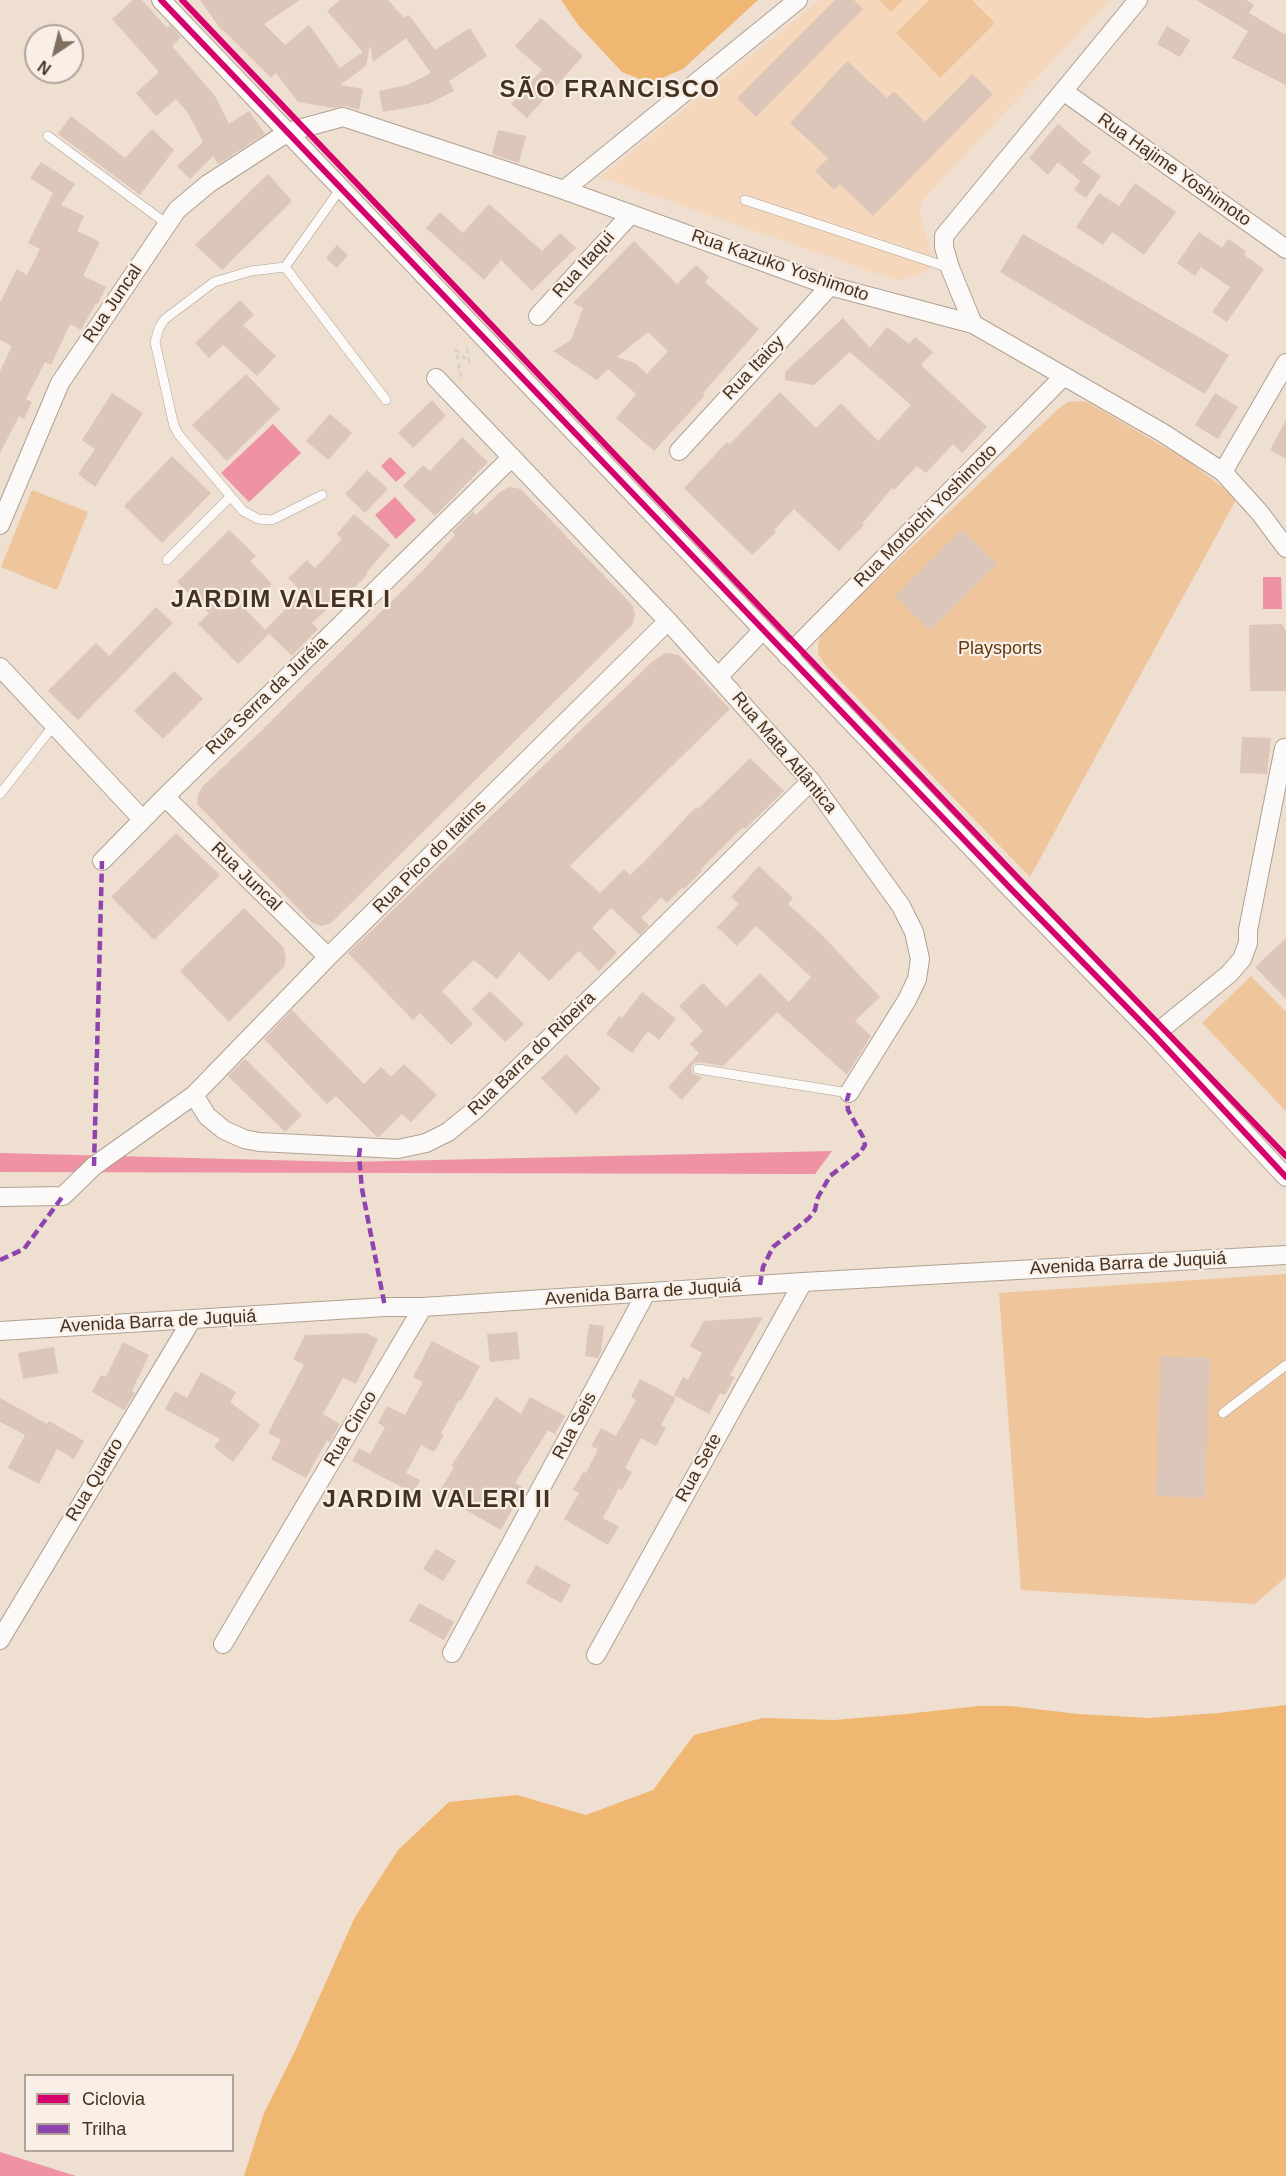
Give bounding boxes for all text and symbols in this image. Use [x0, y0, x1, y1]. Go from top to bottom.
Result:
north arrow [24, 24, 84, 84]
text: N [35, 57, 54, 78]
district label: SÃO FRANCISCO [500, 76, 720, 104]
street label: Rua Hajime Yoshimoto [1093, 109, 1255, 231]
street label: Rua Kazuko Yoshimoto [688, 225, 872, 307]
street label: Rua Itaqui [549, 227, 619, 303]
street label: Rua Juncal [79, 261, 147, 347]
street label: Rua Itaicy [719, 331, 789, 405]
street label: Rua Motoichi Yoshimoto [850, 440, 1002, 592]
district label: JARDIM VALERI I [171, 586, 391, 614]
street label: Rua Serra da Juréia [202, 632, 332, 760]
park label: Playsports [958, 638, 1042, 660]
street label: Rua Mata Atlântica [727, 688, 841, 818]
street label: Rua Pico do Itatins [369, 796, 491, 918]
street label: Rua Juncal [206, 838, 286, 916]
street label: Rua Barra do Ribeira [464, 988, 600, 1120]
street label: Avenida Barra de Juquiá [1029, 1248, 1227, 1280]
street label: Avenida Barra de Juquiá [544, 1275, 742, 1311]
street label: Avenida Barra de Juquiá [59, 1306, 257, 1338]
street label: Rua Cinco [320, 1387, 382, 1471]
street label: Rua Seis [548, 1389, 602, 1463]
street label: Rua Sete [671, 1430, 727, 1506]
street label: Rua Quatro [62, 1435, 128, 1525]
district label: JARDIM VALERI II [323, 1486, 551, 1514]
legend [24, 2074, 234, 2152]
text: Ciclovia [82, 2089, 145, 2109]
text: Trilha [82, 2119, 126, 2139]

